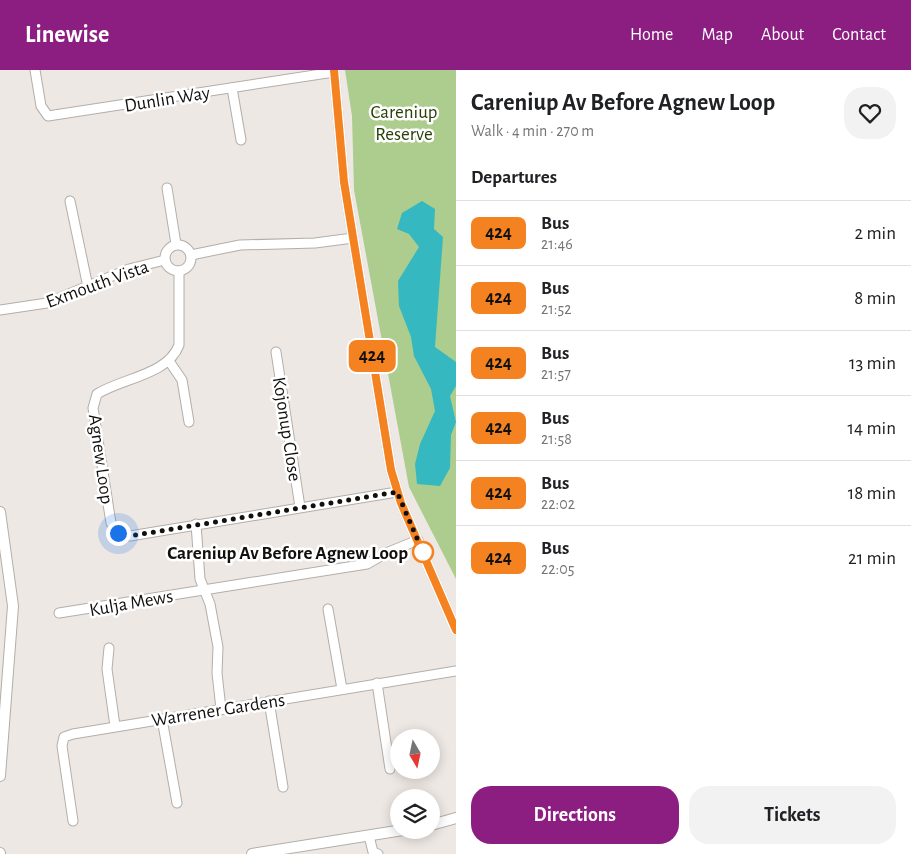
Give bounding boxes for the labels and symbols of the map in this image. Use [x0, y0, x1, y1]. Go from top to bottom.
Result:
street label: Dunlin Way [123, 83, 211, 116]
park label: Careniup Reserve [370, 103, 438, 144]
street label: Exmouth Vista [44, 257, 152, 312]
line badge: 424 [343, 340, 401, 372]
street label: Kojonup Close [269, 376, 304, 483]
street label: Agnew Loop [85, 413, 116, 505]
your location [106, 521, 131, 546]
marker: Careniup Av Before Agnew Loop [412, 541, 434, 563]
place label: Careniup Av Before Agnew Loop [167, 544, 408, 563]
street label: Kulja Mews [88, 587, 175, 620]
street label: Warrener Gardens [150, 691, 286, 730]
north arrow [390, 729, 440, 779]

